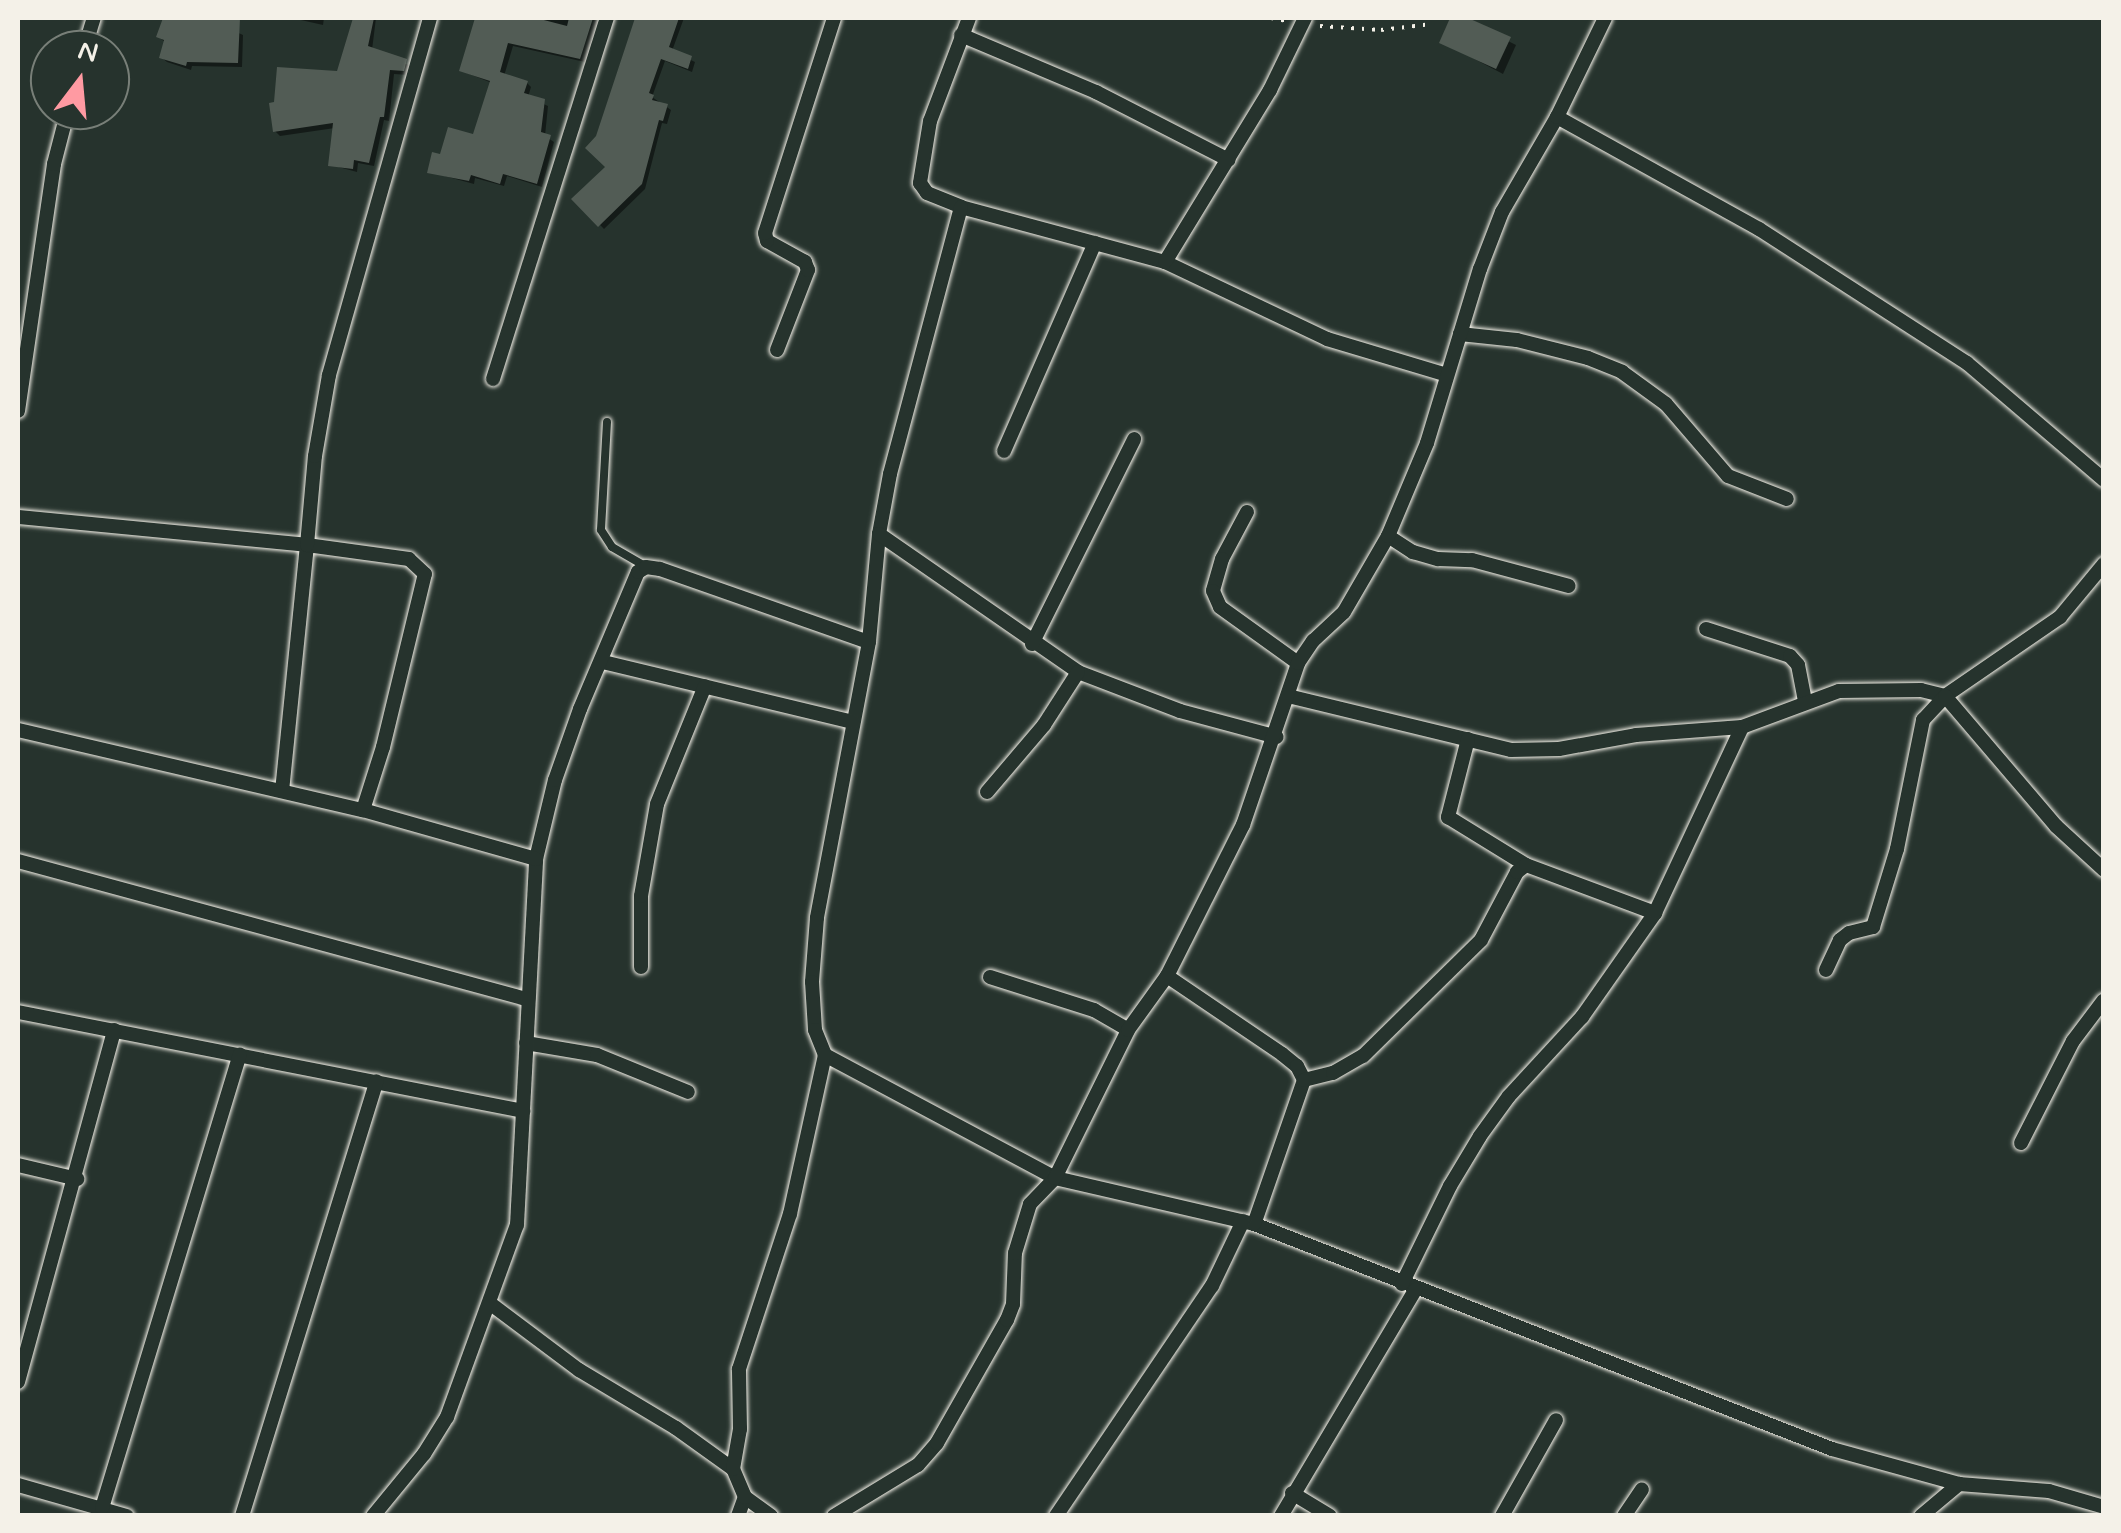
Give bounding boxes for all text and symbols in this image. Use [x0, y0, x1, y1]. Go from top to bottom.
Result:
north arrow [30, 30, 130, 130]
text: N [74, 32, 102, 73]

